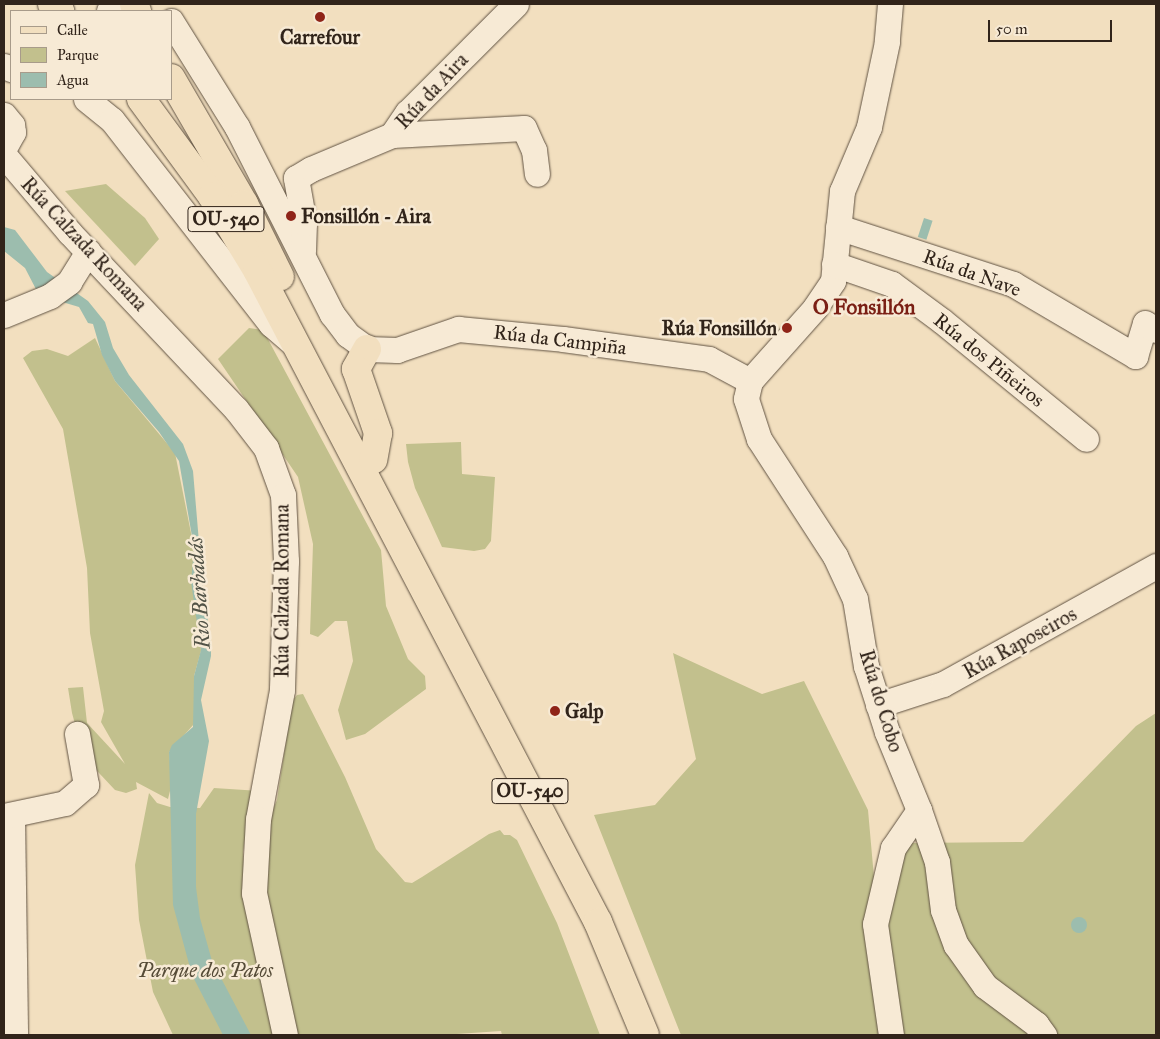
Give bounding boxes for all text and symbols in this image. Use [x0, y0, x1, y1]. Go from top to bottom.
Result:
legend [10, 10, 172, 100]
scale bar [990, 10, 1114, 42]
marker: Carrefour [314, 11, 326, 23]
text: 50 m [996, 20, 1028, 38]
text: Calle [57, 21, 88, 39]
place label: Carrefour [280, 25, 360, 49]
text: Parque [57, 46, 99, 64]
street label: Rúa da Aira [391, 48, 473, 134]
text: Agua [57, 71, 89, 89]
street label: Rúa Calzada Romana [16, 172, 152, 316]
road number: OU-540 [187, 202, 265, 235]
place label: Fonsillón - Aira [301, 204, 431, 228]
marker: Fonsillón - Aira [285, 210, 297, 222]
street label: Rúa da Nave [920, 244, 1024, 302]
district label: O Fonsillón [813, 294, 915, 320]
street label: Rúa dos Piñeiros [929, 308, 1049, 412]
place label: Rúa Fonsillón [661, 316, 777, 340]
street label: Rúa da Campiña [492, 320, 628, 360]
marker: Rúa Fonsillón [781, 322, 793, 334]
street label: Rúa Calzada Romana [270, 504, 294, 678]
water label: Rio Barbadás [183, 536, 215, 650]
street label: Rúa Raposeiros [959, 602, 1081, 684]
street label: Rúa do Cobo [854, 647, 908, 755]
place label: Galp [565, 699, 603, 723]
marker: Galp [549, 705, 561, 717]
road number: OU-540 [491, 774, 569, 808]
park label: Parque dos Patos [137, 958, 273, 982]

